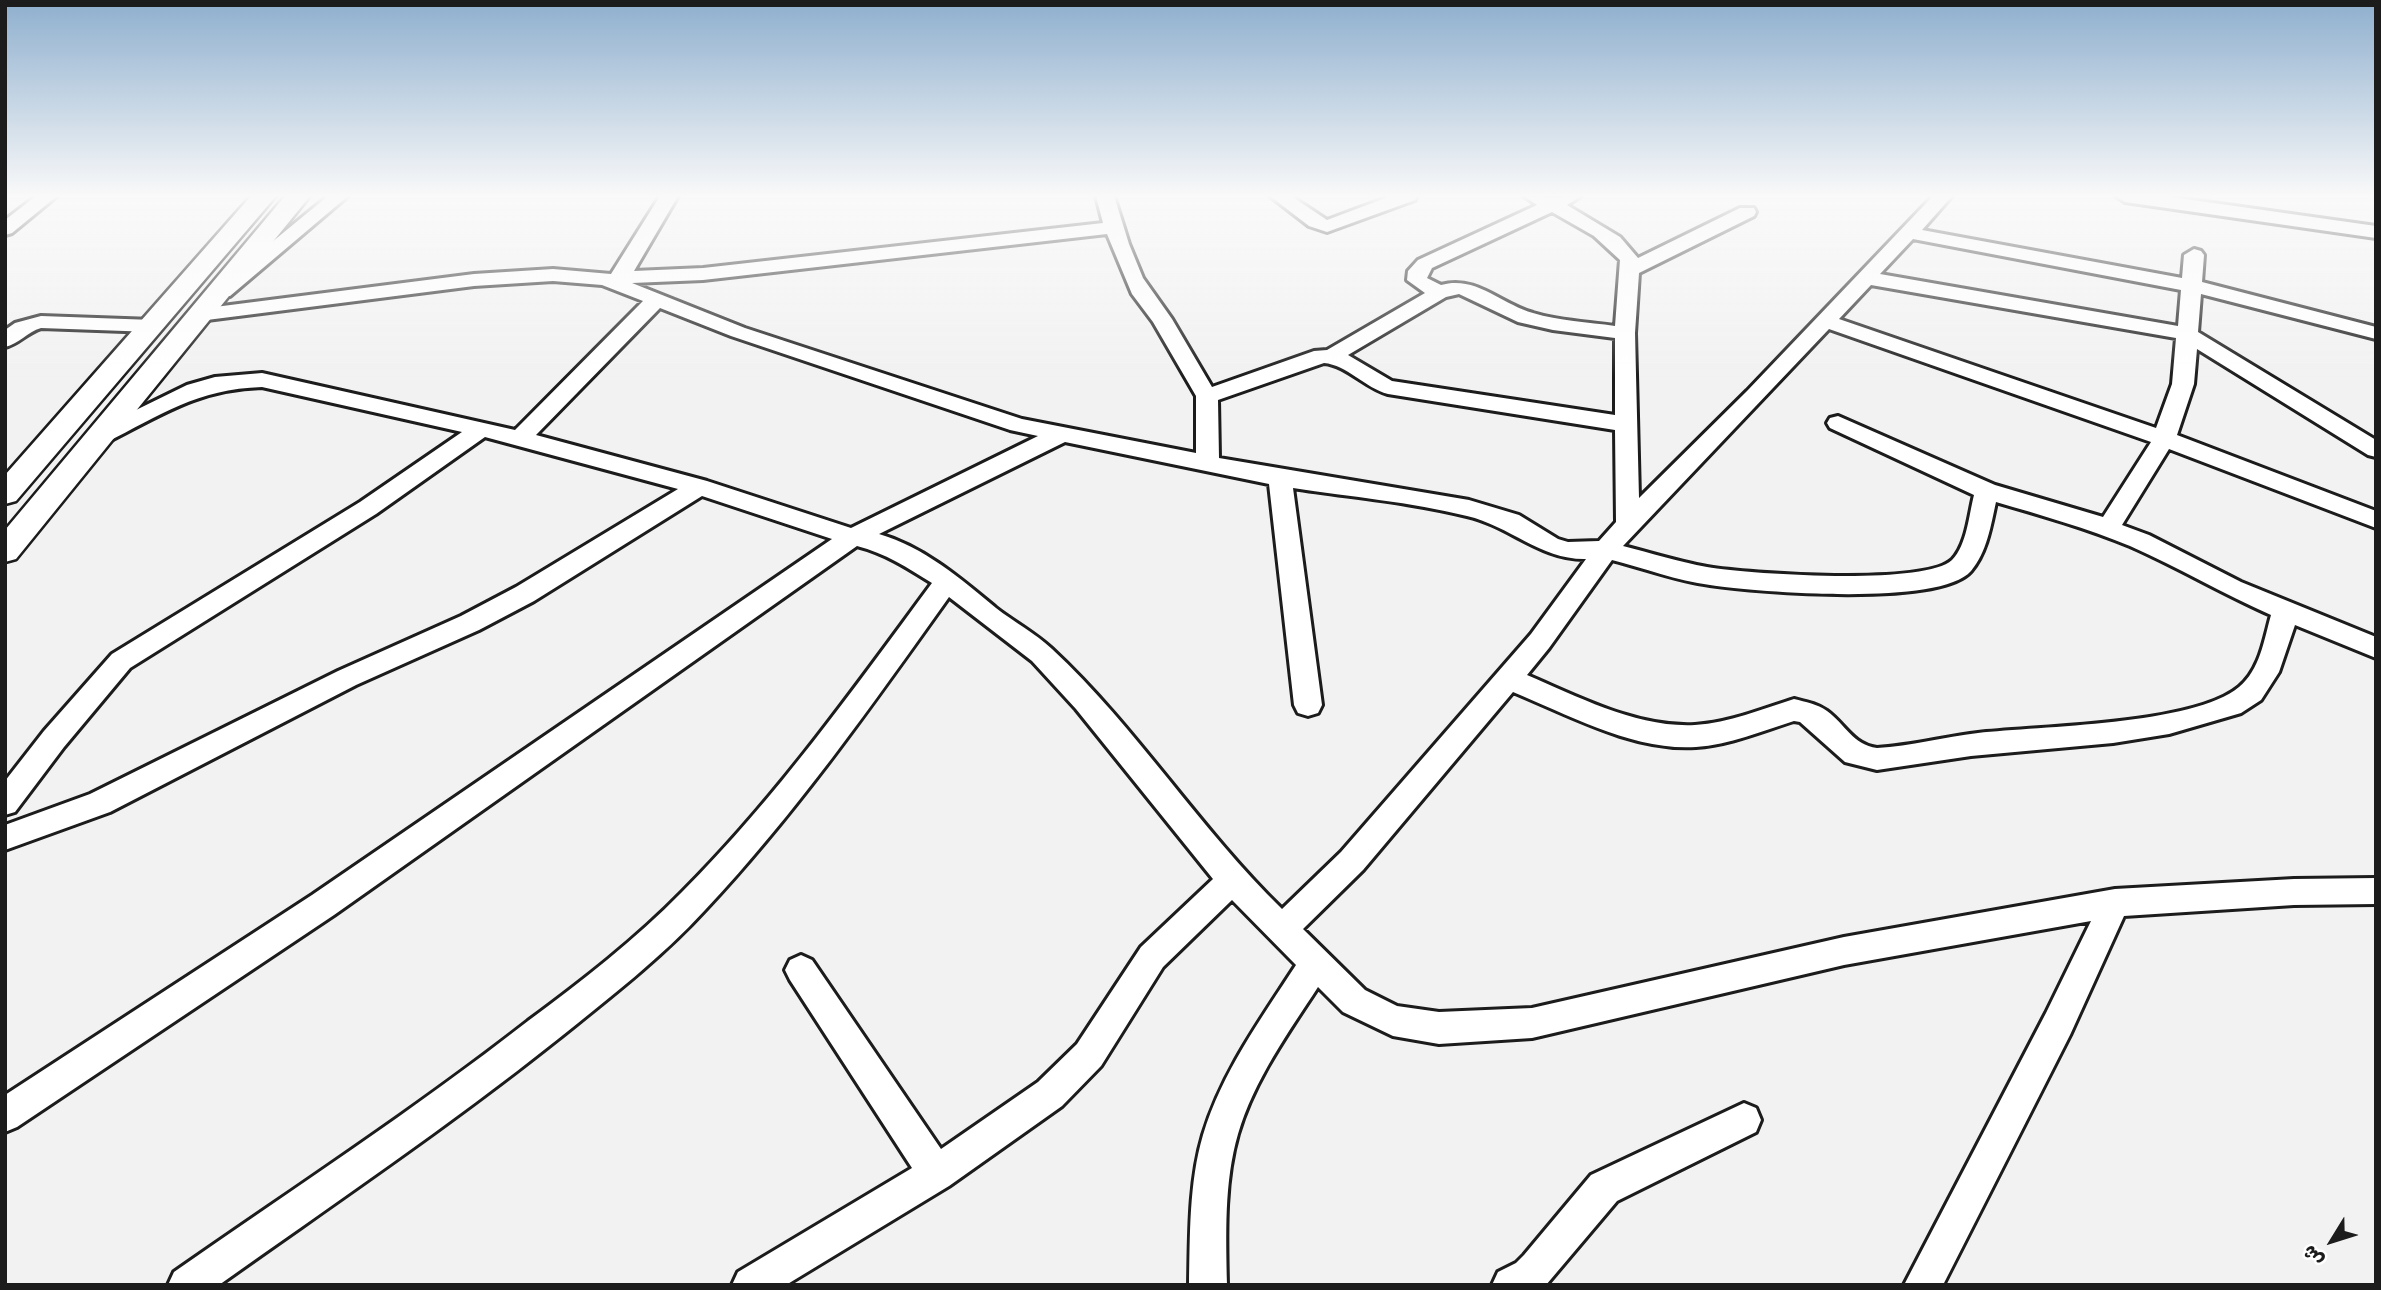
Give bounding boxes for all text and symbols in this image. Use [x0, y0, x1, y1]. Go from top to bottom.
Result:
north arrow [2297, 1206, 2367, 1276]
text: ش [2298, 1238, 2332, 1271]

